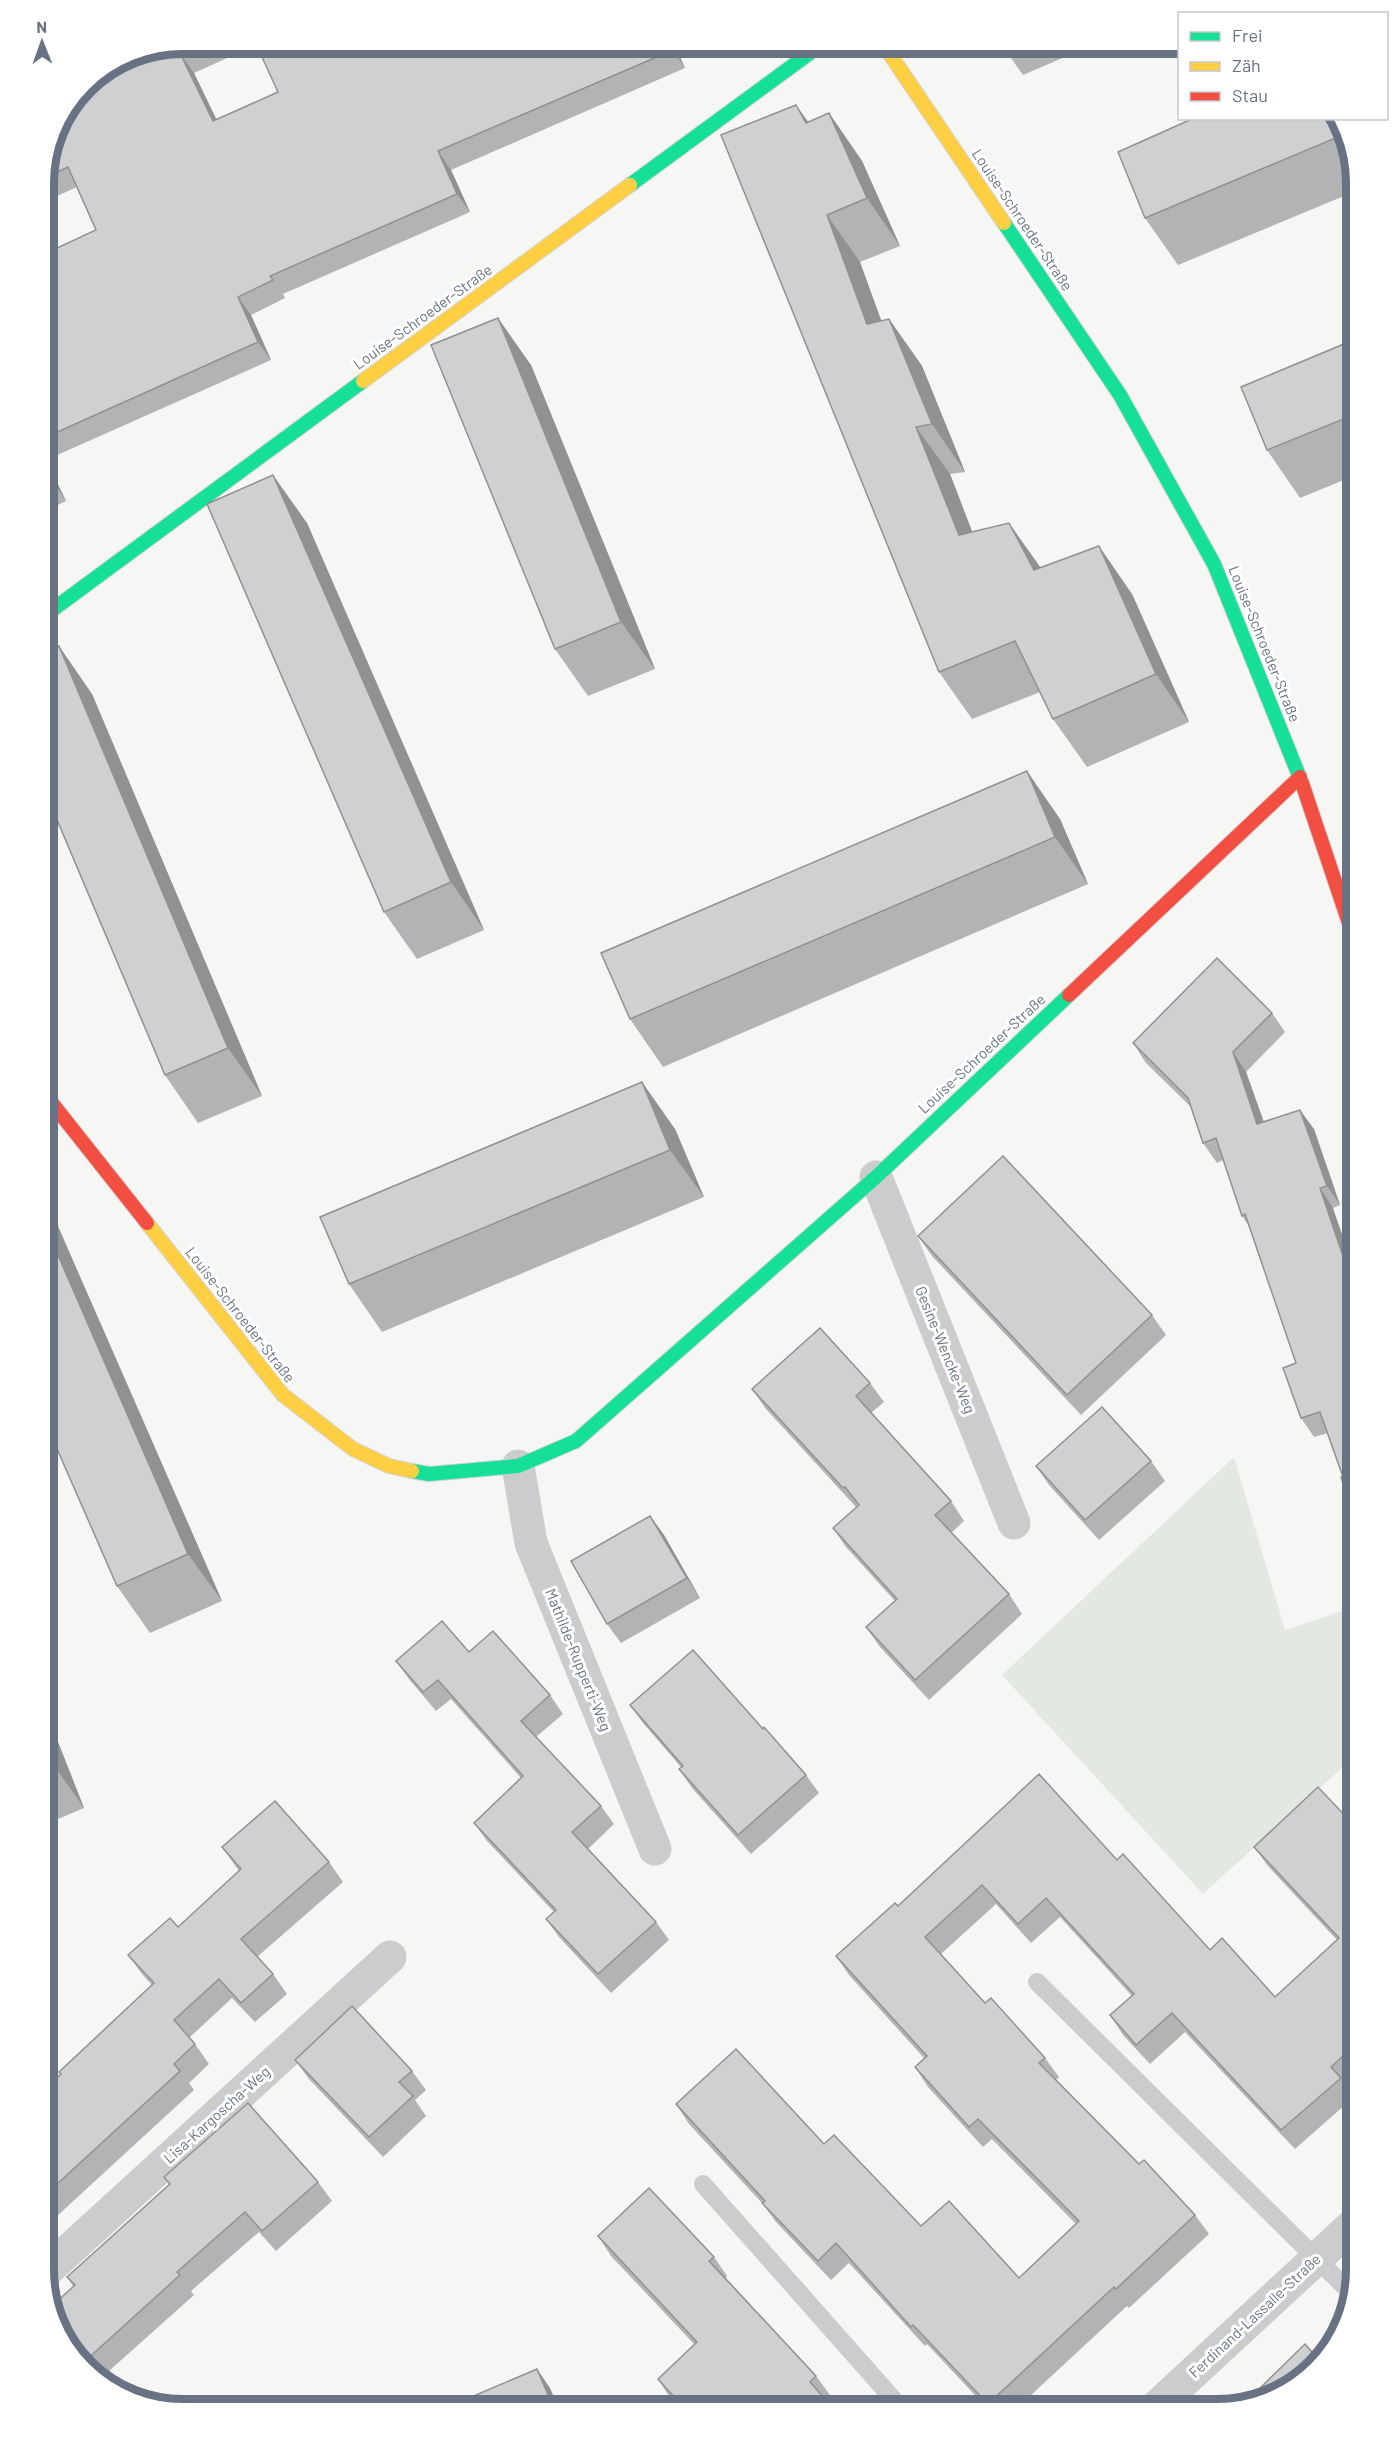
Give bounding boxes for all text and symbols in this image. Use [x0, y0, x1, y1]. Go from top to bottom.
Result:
north arrow [12, 12, 72, 72]
legend [1178, 12, 1388, 120]
text: N [36, 17, 47, 36]
text: Frei [1232, 24, 1263, 46]
text: Zäh [1232, 54, 1261, 76]
text: Stau [1232, 84, 1268, 106]
street label: Louise-Schroeder-Straße [969, 145, 1077, 294]
street label: Louise-Schroeder-Straße [350, 260, 495, 373]
street label: Louise-Schroeder-Straße [1225, 563, 1305, 724]
street label: Louise-Schroeder-Straße [914, 990, 1049, 1117]
street label: Louise-Schroeder-Straße [182, 1243, 299, 1386]
street label: Gesine-Wencke-Weg [912, 1283, 980, 1416]
street label: Mathilde-Rupperti-Weg [542, 1586, 616, 1734]
street label: Lisa-Kargoscha-Weg [160, 2062, 273, 2167]
street label: Ferdinand-Lassalle-Straße [1185, 2249, 1324, 2381]

